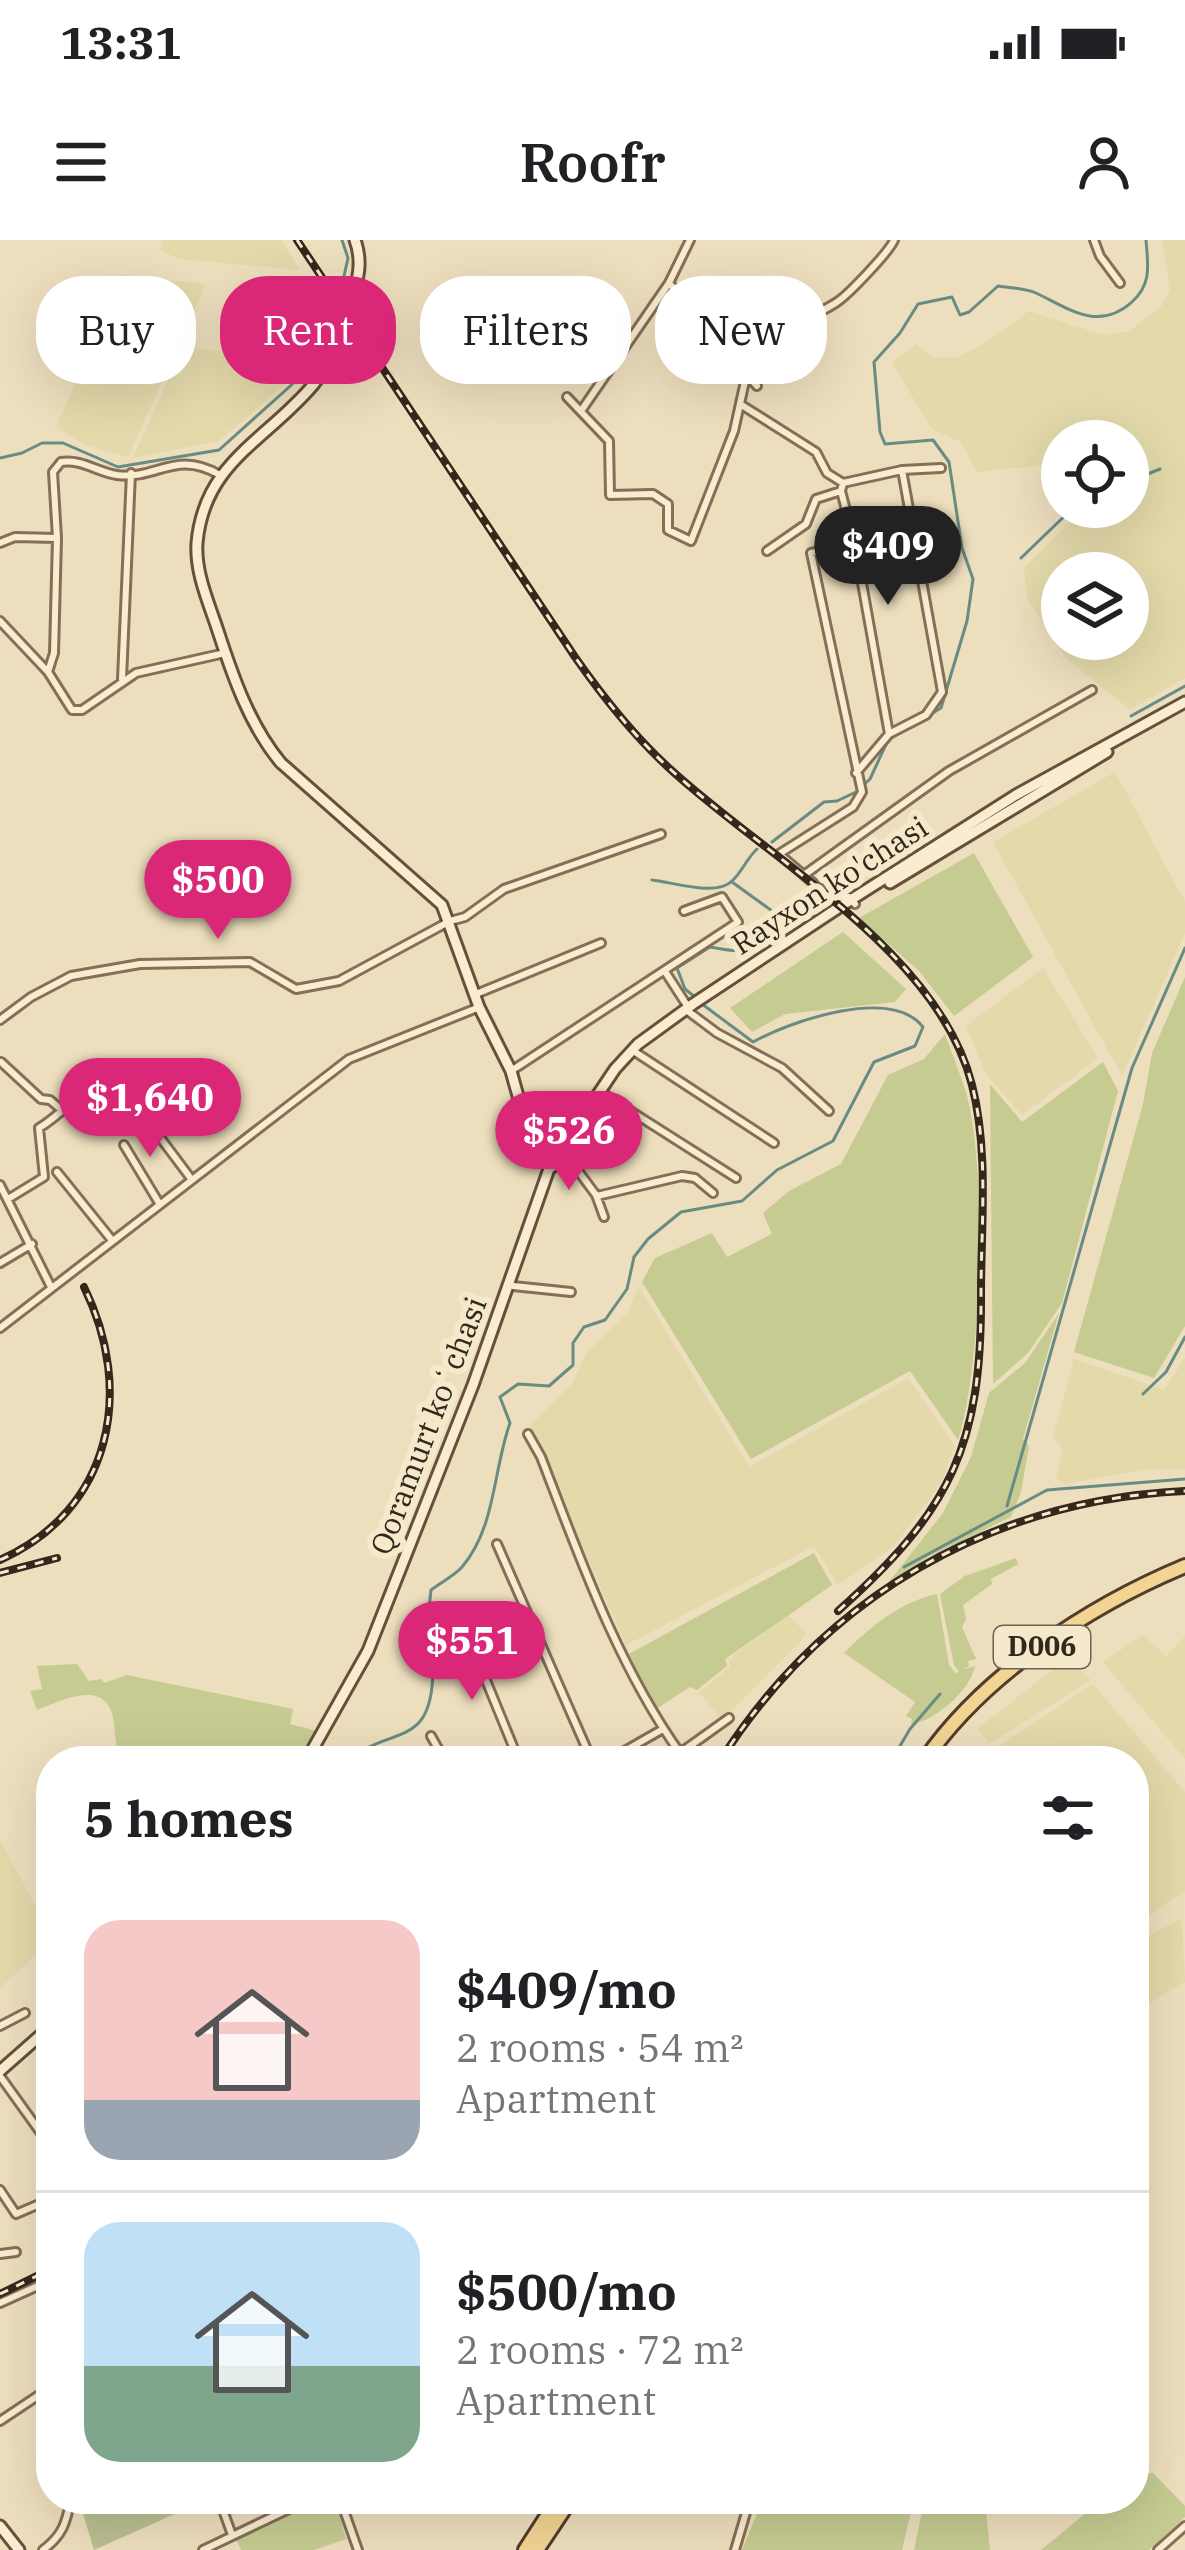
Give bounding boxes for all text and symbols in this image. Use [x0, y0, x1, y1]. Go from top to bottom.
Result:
text: 13:31 [60, 13, 182, 71]
text: Roofr [519, 127, 666, 197]
icon: menu [48, 129, 114, 195]
icon: person [1071, 129, 1137, 195]
chip: Buy [36, 276, 196, 384]
chip: Rent [220, 276, 396, 384]
chip: Filters [420, 276, 631, 384]
chip: New [655, 276, 827, 384]
map controls [1041, 420, 1149, 660]
button: locate [1041, 420, 1149, 528]
pin: $409 [817, 506, 959, 608]
text: $409 [841, 519, 935, 570]
button: layers [1041, 552, 1149, 660]
street label: Rayxon ko'chasi [724, 807, 935, 963]
pin: $500 [147, 840, 289, 942]
text: $500 [171, 853, 265, 904]
pin: $1,640 [52, 1058, 248, 1160]
text: $1,640 [86, 1071, 214, 1122]
pin: $526 [498, 1091, 640, 1193]
text: $526 [522, 1104, 616, 1155]
street label: Qoramurt koʻchasi [360, 1291, 495, 1560]
pin: $551 [401, 1601, 543, 1703]
text: $551 [425, 1614, 519, 1665]
road number: D006 [994, 1626, 1090, 1668]
text: 5 homes [84, 1785, 294, 1851]
icon: filters [1035, 1785, 1101, 1851]
text: $409/mo [456, 1956, 677, 2022]
icon: home [180, 1968, 324, 2112]
text: 2 rooms · 54 m² [456, 2022, 744, 2073]
text: Apartment [456, 2073, 656, 2124]
text: $500/mo [456, 2258, 677, 2324]
icon: home [180, 2270, 324, 2414]
text: 2 rooms · 72 m² [456, 2324, 744, 2375]
text: Apartment [456, 2375, 656, 2426]

